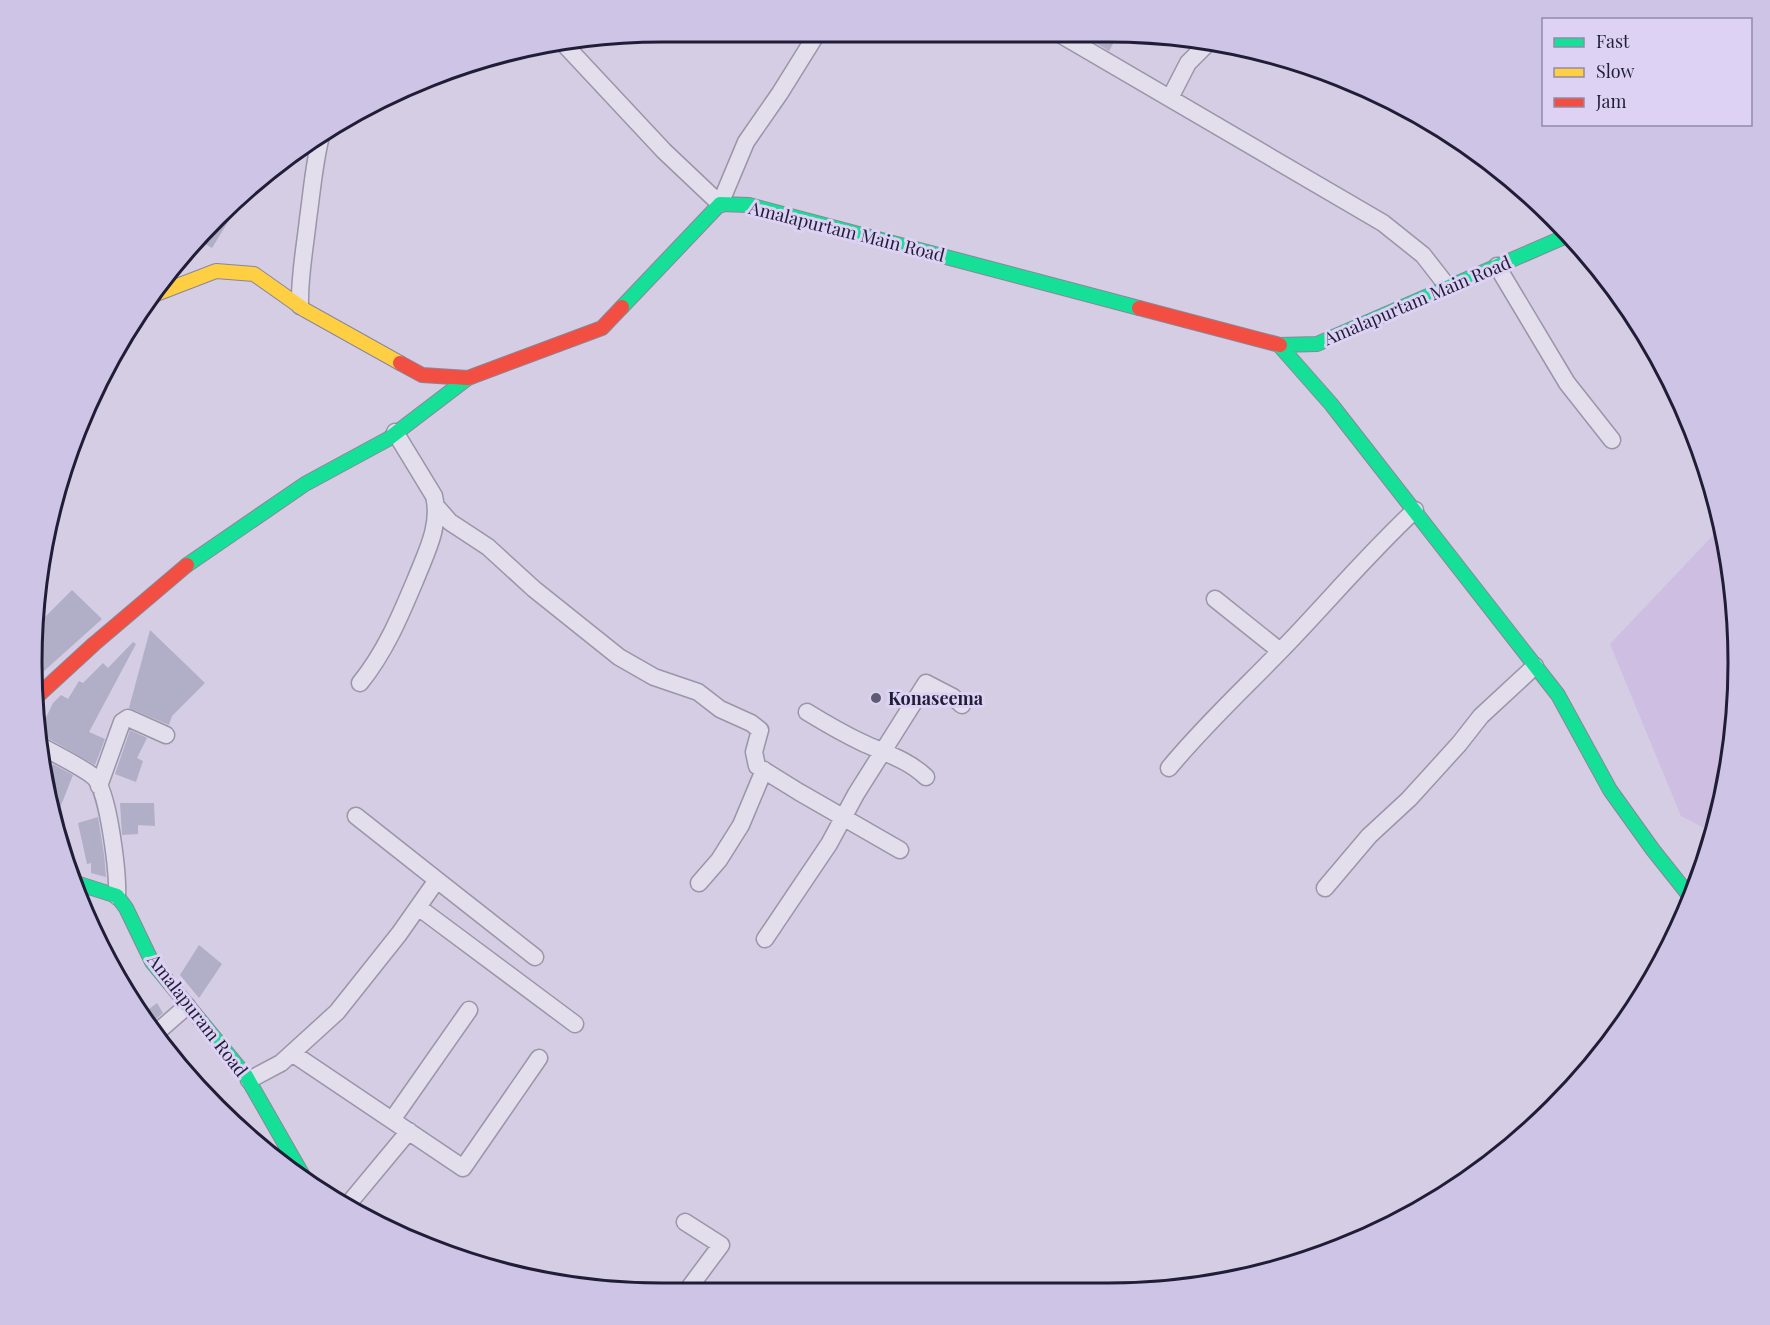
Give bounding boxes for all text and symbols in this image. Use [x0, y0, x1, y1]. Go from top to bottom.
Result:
legend [1542, 18, 1752, 126]
text: Fast [1596, 29, 1630, 53]
text: Slow [1596, 59, 1634, 83]
text: Jam [1595, 89, 1626, 113]
street label: Amalapurtam Main Road [746, 195, 948, 267]
street label: Amalapurtam Main Road [1319, 249, 1515, 351]
place label: Konaseema [888, 686, 984, 710]
marker: Konaseema [869, 691, 883, 705]
street label: Amalapuram Road [142, 948, 254, 1082]

